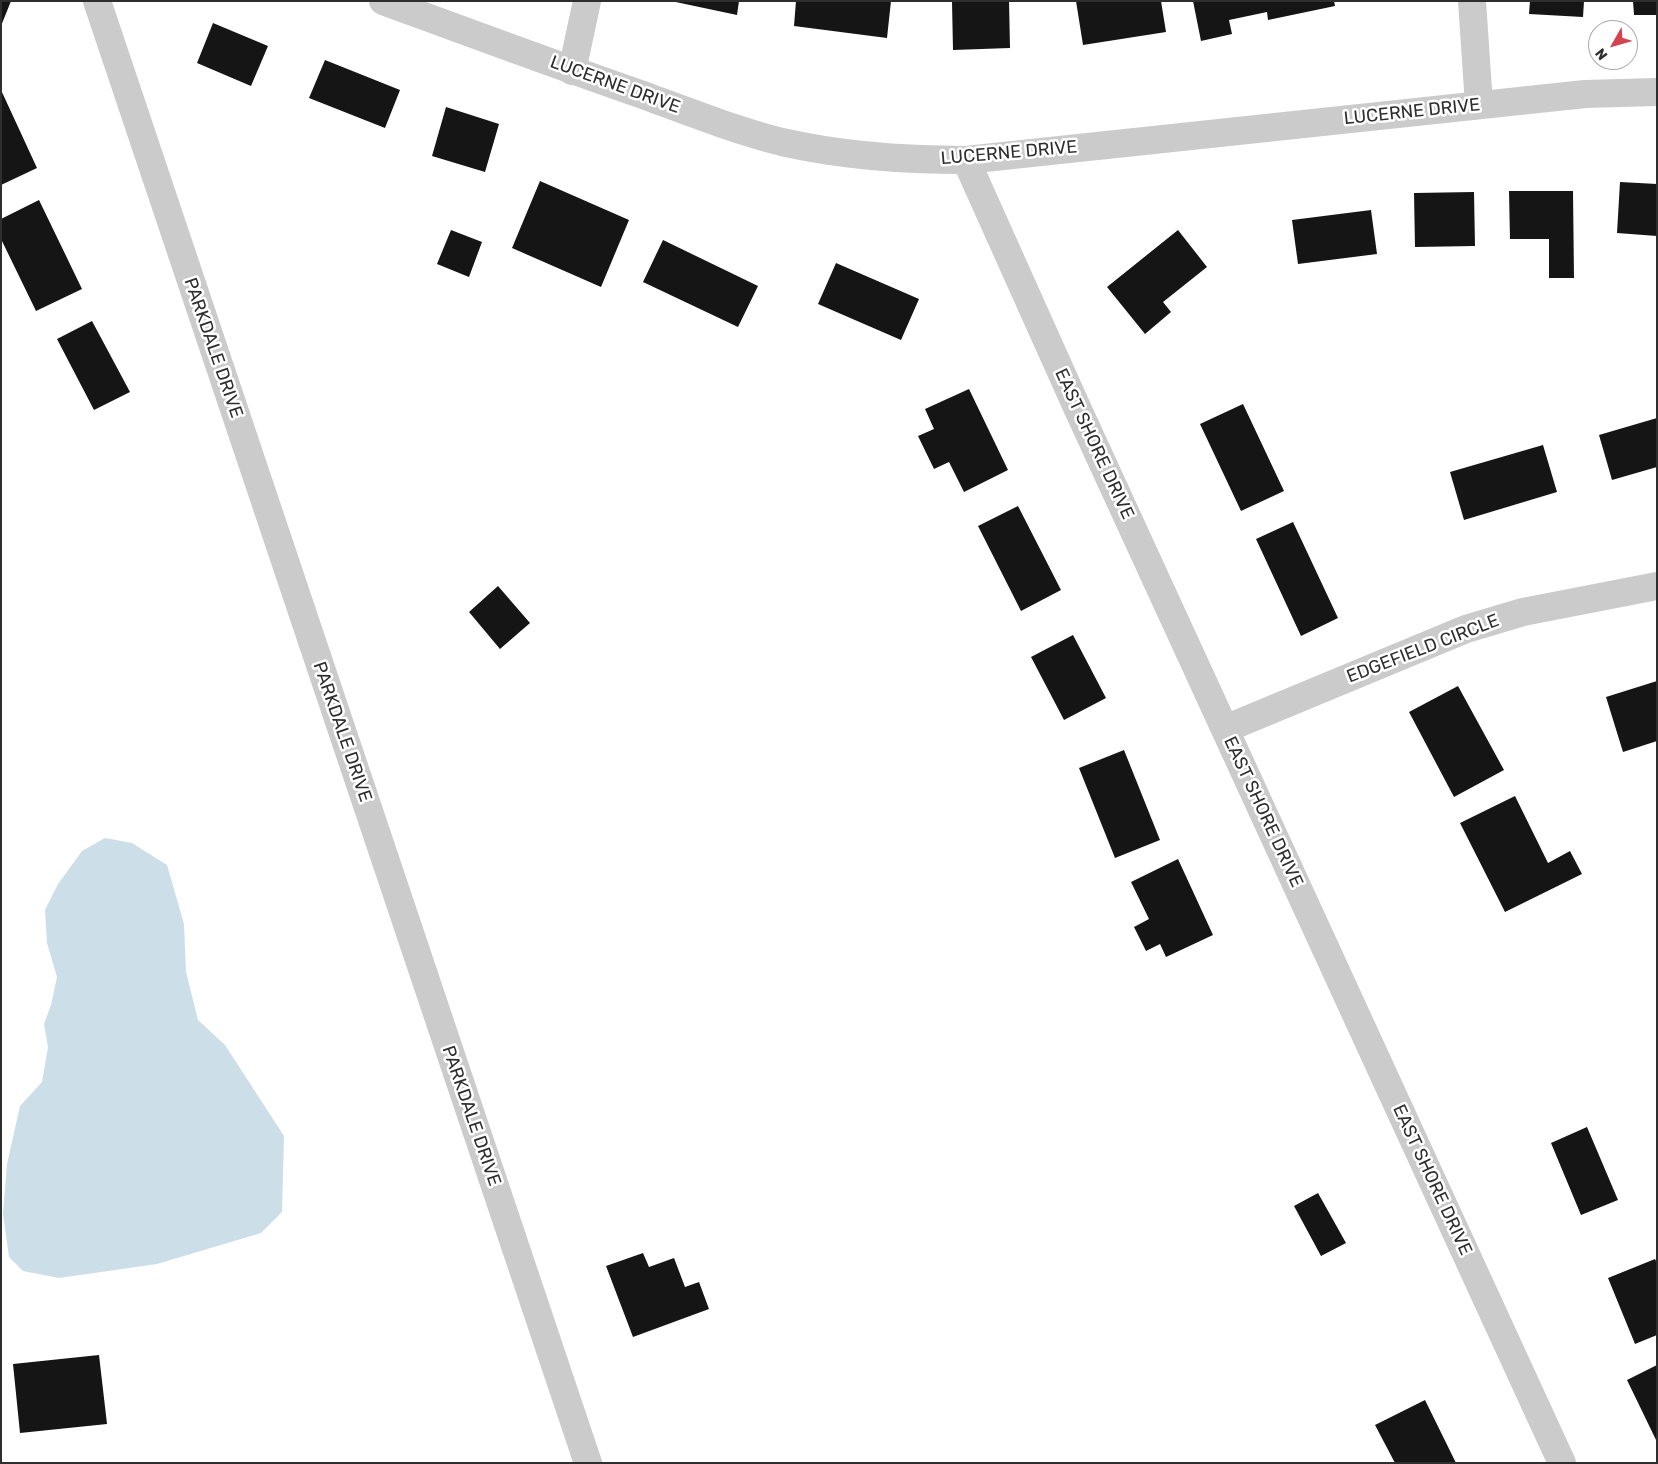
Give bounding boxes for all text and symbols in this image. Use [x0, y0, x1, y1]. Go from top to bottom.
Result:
north arrow [1588, 20, 1638, 70]
text: N [1592, 45, 1611, 63]
street label: LUCERNE DRIVE [547, 51, 683, 119]
street label: LUCERNE DRIVE [1343, 94, 1481, 130]
street label: LUCERNE DRIVE [940, 136, 1078, 170]
street label: PARKDALE DRIVE [179, 275, 247, 421]
street label: EAST SHORE DRIVE [1050, 365, 1138, 523]
street label: EDGEFIELD CIRCLE [1344, 610, 1502, 688]
street label: PARKDALE DRIVE [308, 659, 376, 805]
street label: EAST SHORE DRIVE [1219, 733, 1307, 891]
street label: PARKDALE DRIVE [437, 1043, 505, 1189]
street label: EAST SHORE DRIVE [1388, 1101, 1476, 1259]

